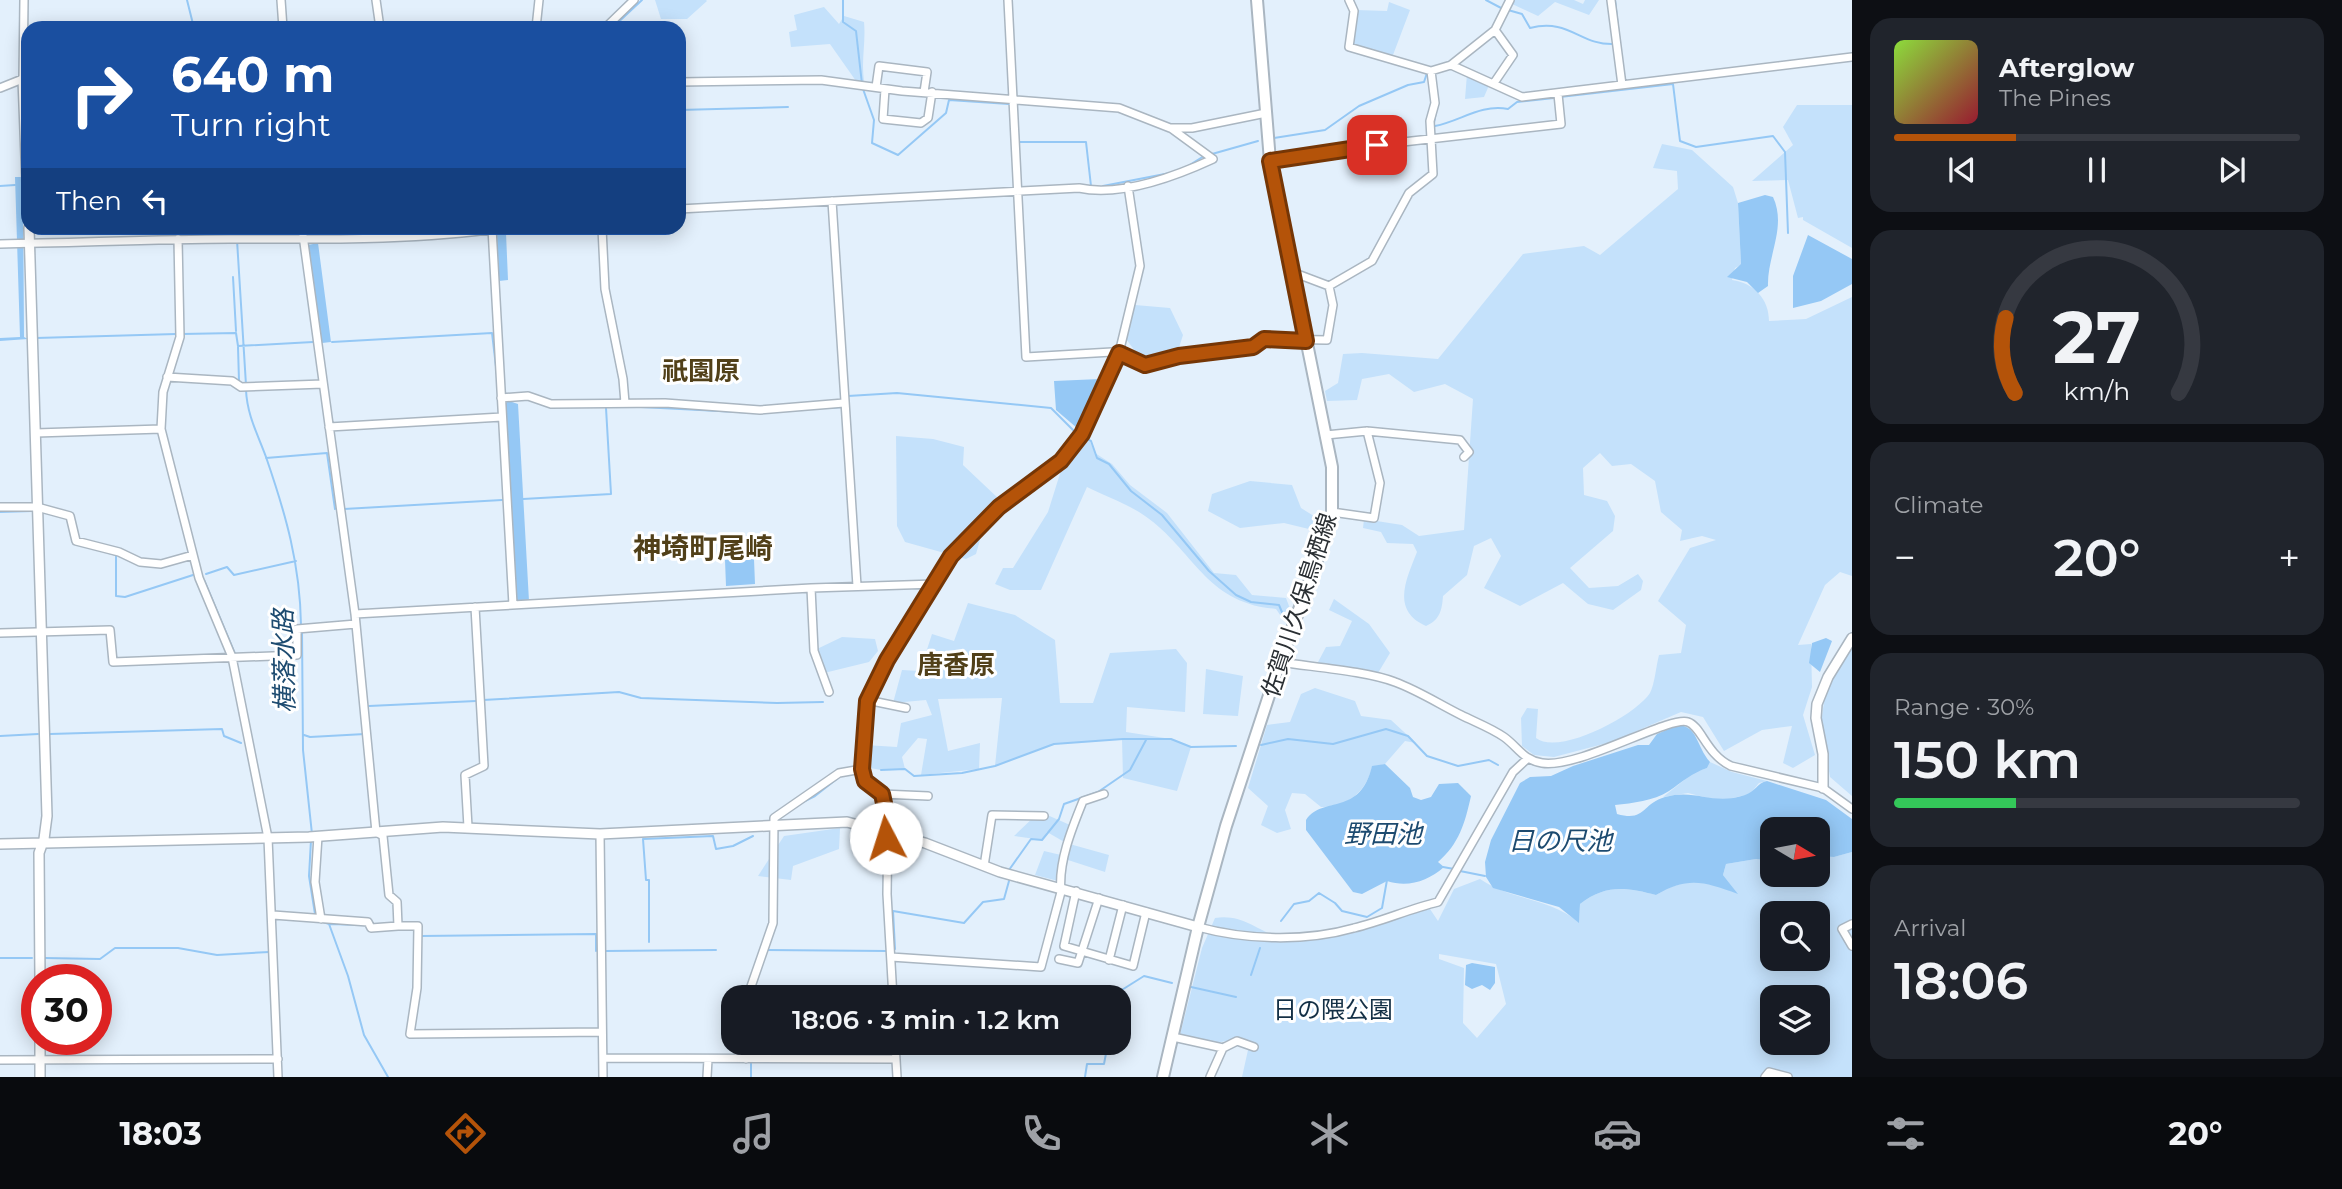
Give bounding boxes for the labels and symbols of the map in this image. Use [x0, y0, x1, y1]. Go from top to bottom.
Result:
pin [1347, 115, 1407, 175]
district label: 祇園原 [662, 355, 740, 387]
street label: 佐賀川久保鳥栖線 [1256, 509, 1342, 701]
district label: 神埼町尾崎 [633, 531, 773, 565]
water label: 横落水路 [267, 607, 301, 713]
district label: 唐香原 [917, 649, 995, 681]
position arrow [849, 801, 923, 875]
north arrow [1760, 817, 1830, 887]
water label: 野田池 [1344, 818, 1425, 850]
water label: 日の尺池 [1508, 825, 1615, 857]
speed limit sign: 30 [21, 964, 112, 1055]
park label: 日の隈公園 [1273, 995, 1393, 1024]

